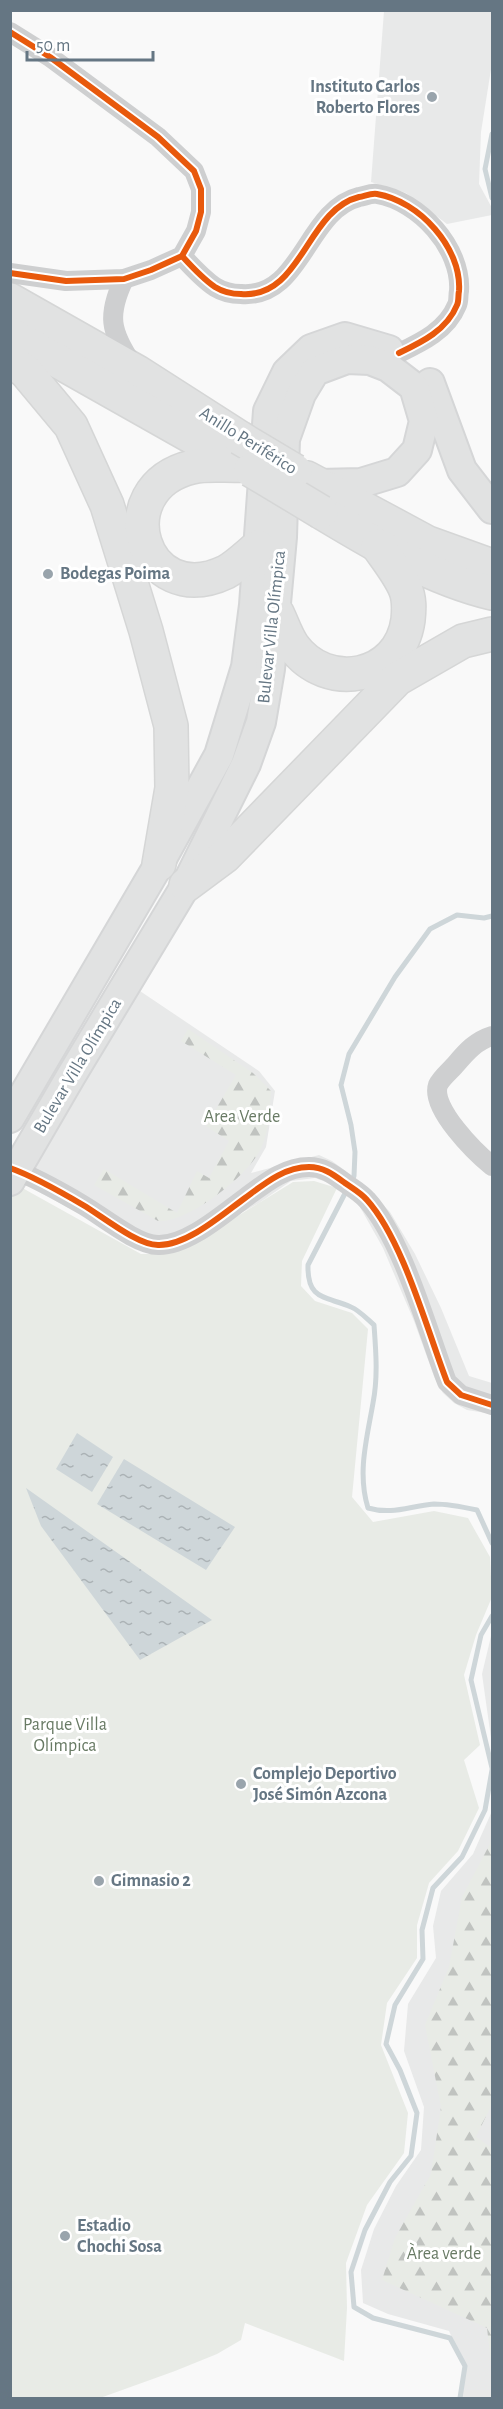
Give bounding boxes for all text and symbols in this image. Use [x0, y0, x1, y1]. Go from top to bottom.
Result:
scale bar [27, 24, 153, 62]
text: 50 m [36, 37, 70, 55]
place label: Instituto Carlos Roberto Flores [310, 78, 420, 117]
marker: Instituto Carlos Roberto Flores [425, 90, 439, 104]
street label: Anillo Periférico [196, 404, 300, 478]
street label: Bulevar Villa Olímpica [255, 550, 289, 704]
place label: Bodegas Poima [60, 565, 171, 583]
marker: Bodegas Poima [41, 567, 55, 581]
street label: Bulevar Villa Olímpica [31, 995, 125, 1137]
park label: Area Verde [204, 1108, 280, 1126]
park label: Parque Villa Olímpica [23, 1716, 107, 1755]
place label: Complejo Deportivo José Simón Azcona [253, 1765, 397, 1804]
marker: Complejo Deportivo José Simón Azcona [234, 1777, 248, 1791]
place label: Gimnasio 2 [111, 1872, 191, 1890]
marker: Gimnasio 2 [92, 1874, 106, 1888]
place label: Estadio Chochi Sosa [77, 2217, 162, 2256]
marker: Estadio Chochi Sosa [58, 2229, 72, 2243]
park label: Àrea verde [407, 2242, 481, 2263]

